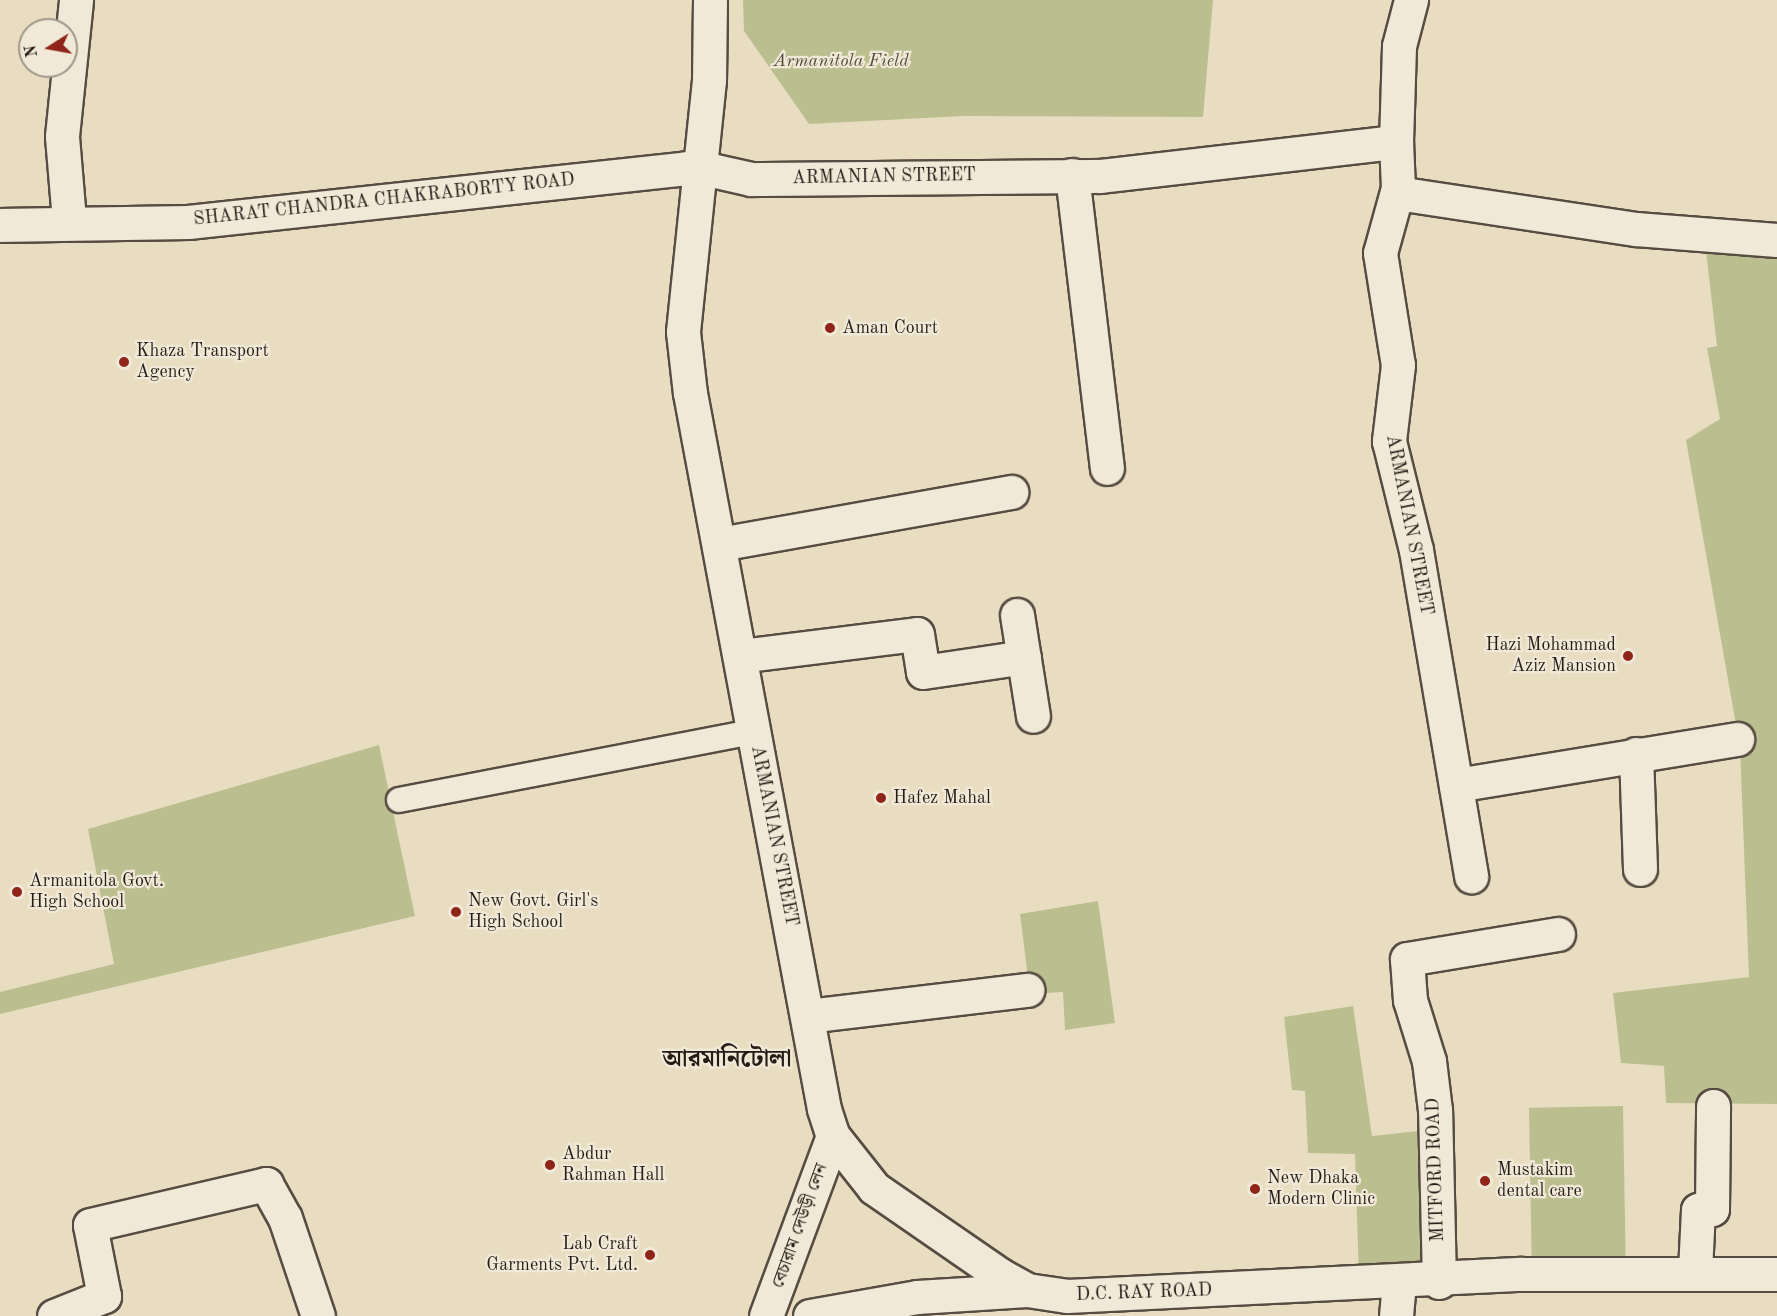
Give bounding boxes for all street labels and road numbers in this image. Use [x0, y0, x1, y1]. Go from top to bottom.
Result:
street label: ARMANIAN STREET [792, 165, 976, 189]
street label: SHARAT CHANDRA CHAKRABORTY ROAD [192, 169, 576, 231]
street label: ARMANIAN STREET [1381, 433, 1437, 617]
street label: ARMANIAN STREET [746, 744, 802, 928]
street label: MITFORD ROAD [1423, 1098, 1449, 1242]
street label: বেচারাম দেউড়ী লেন [767, 1161, 833, 1291]
street label: D.C. RAY ROAD [1076, 1280, 1212, 1306]

